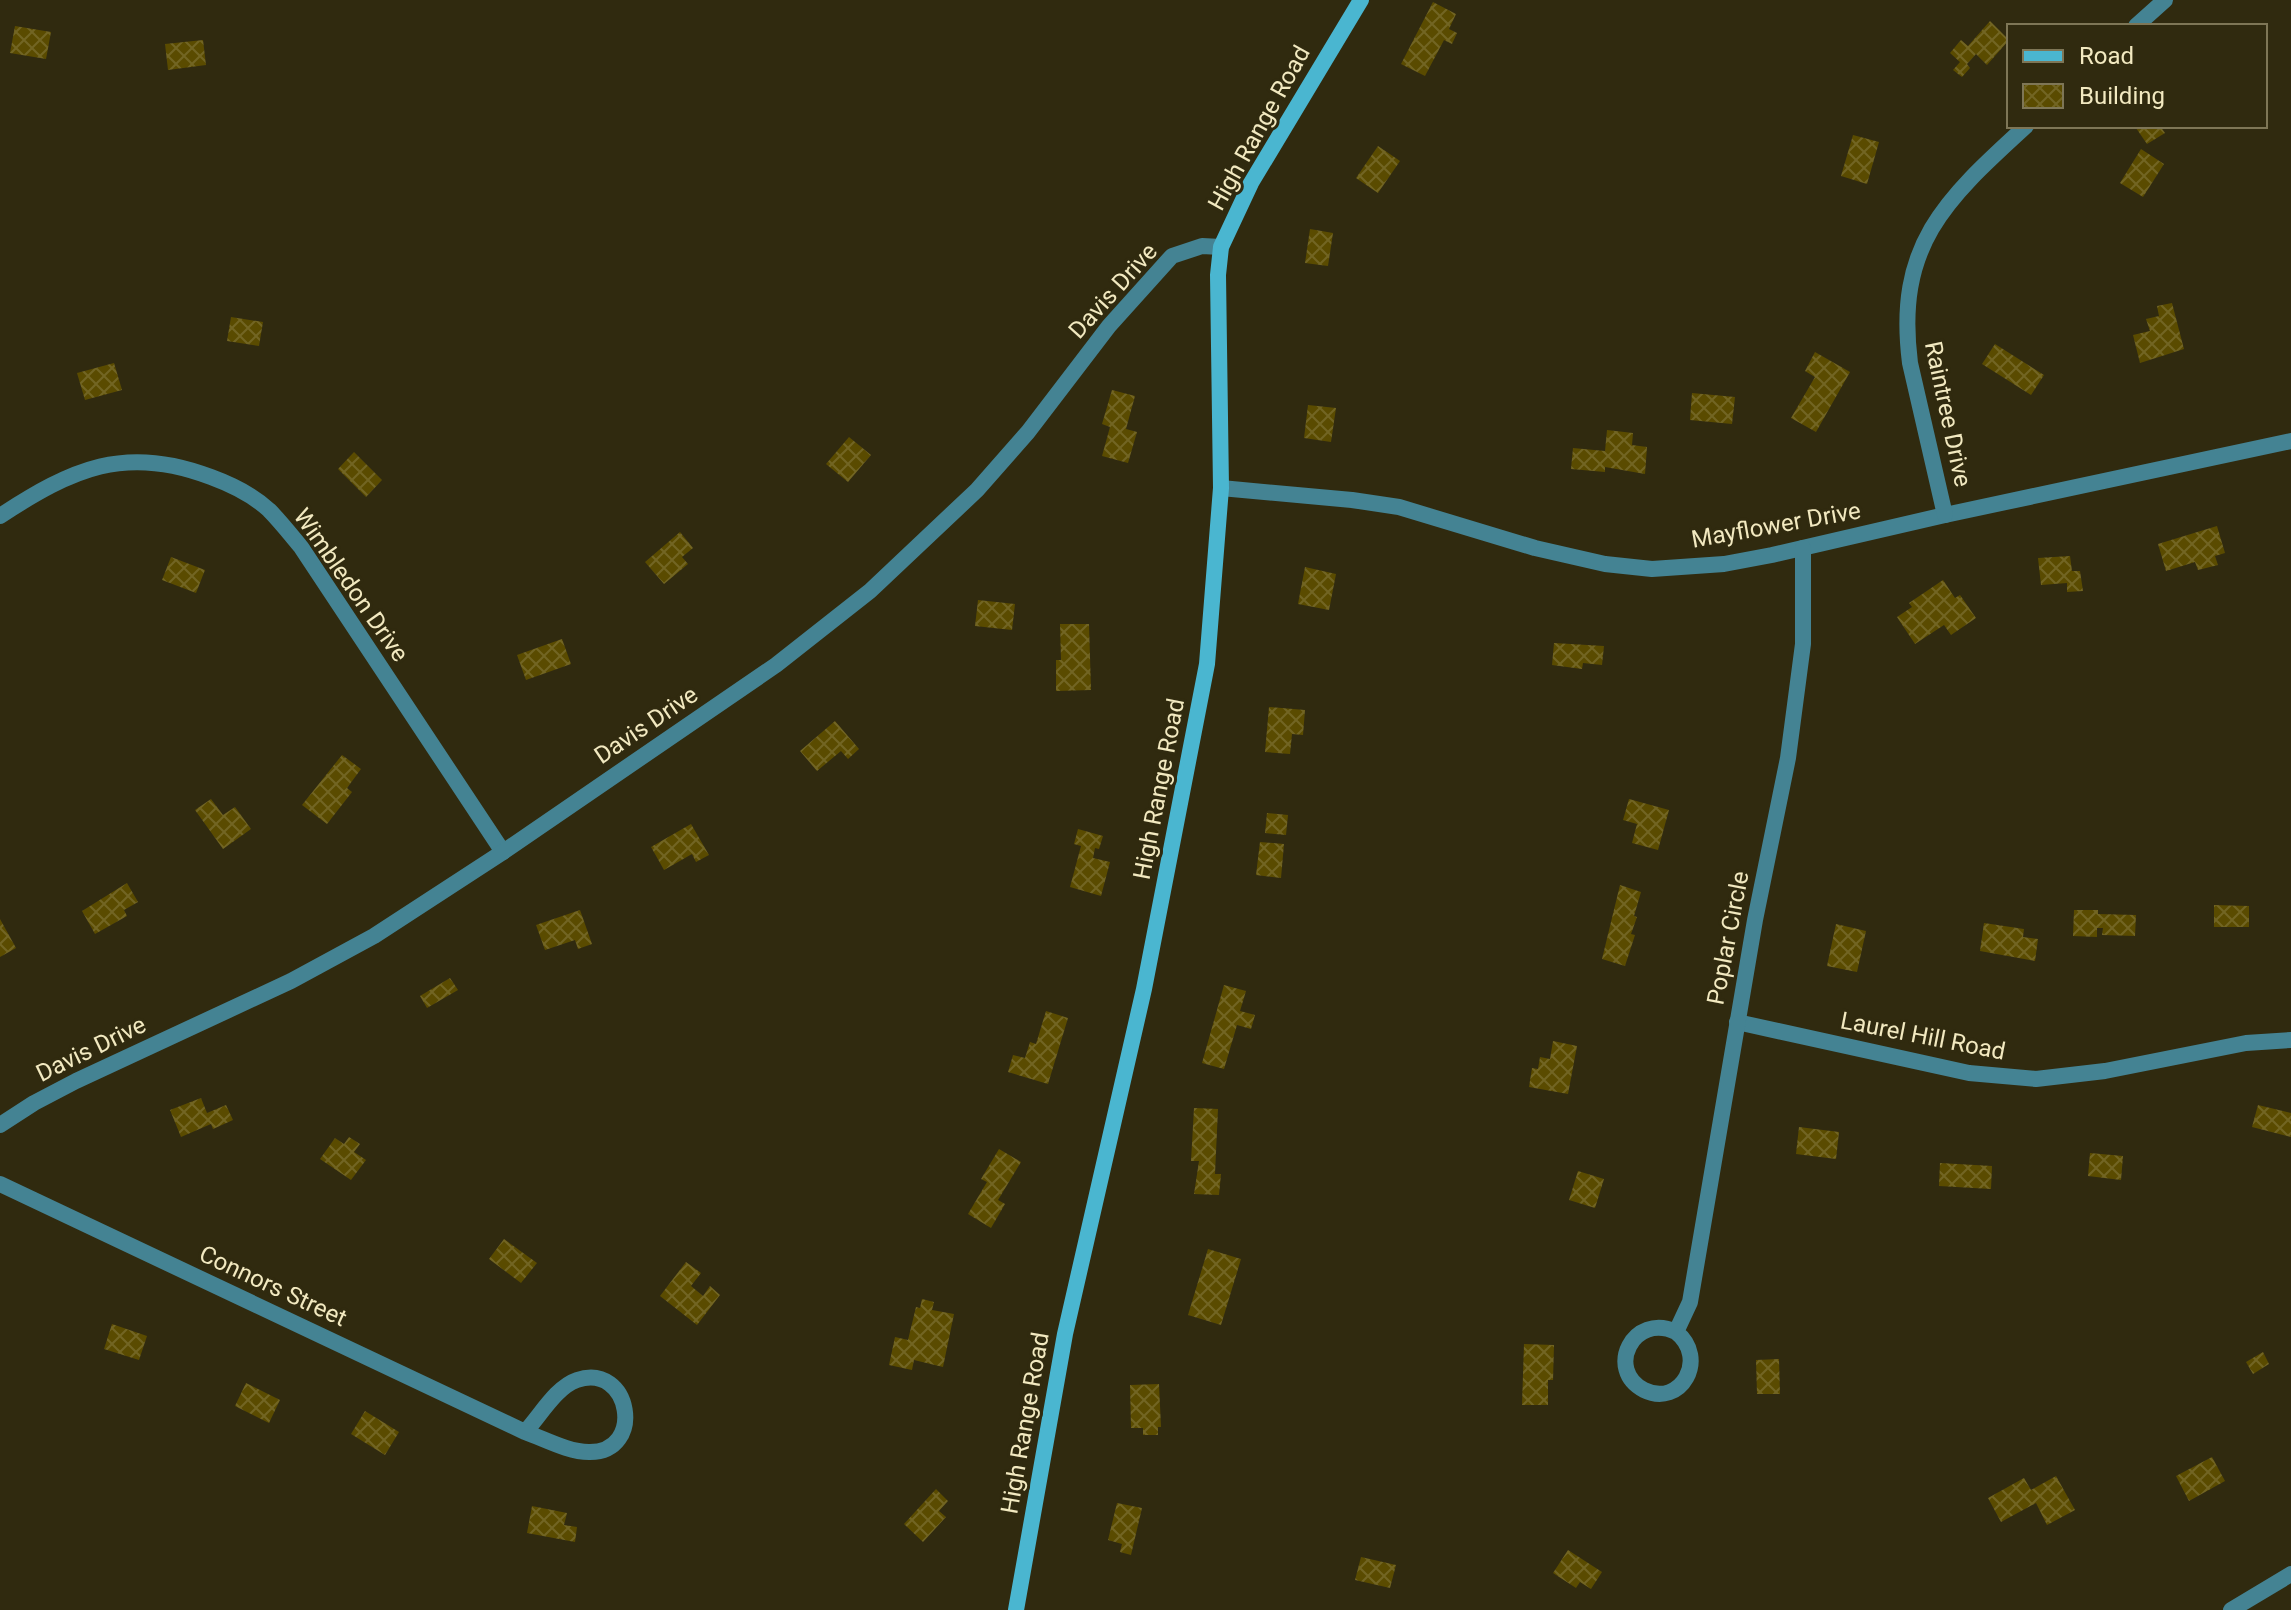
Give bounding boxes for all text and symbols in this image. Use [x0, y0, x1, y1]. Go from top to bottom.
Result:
legend [2007, 24, 2267, 128]
street label: High Range Road [1202, 41, 1316, 215]
text: Road [2079, 42, 2134, 70]
text: Building [2079, 82, 2165, 110]
street label: Davis Drive [1063, 238, 1163, 344]
street label: Raintree Drive [1919, 339, 1977, 489]
street label: Mayflower Drive [1689, 496, 1863, 554]
street label: Wimbledon Drive [288, 503, 414, 667]
street label: Davis Drive [589, 680, 703, 770]
street label: High Range Road [1128, 696, 1190, 882]
street label: Poplar Circle [1701, 869, 1755, 1007]
street label: Laurel Hill Road [1838, 1006, 2008, 1066]
street label: Davis Drive [32, 1010, 150, 1088]
street label: Connors Street [195, 1240, 351, 1332]
street label: High Range Road [995, 1330, 1055, 1516]

